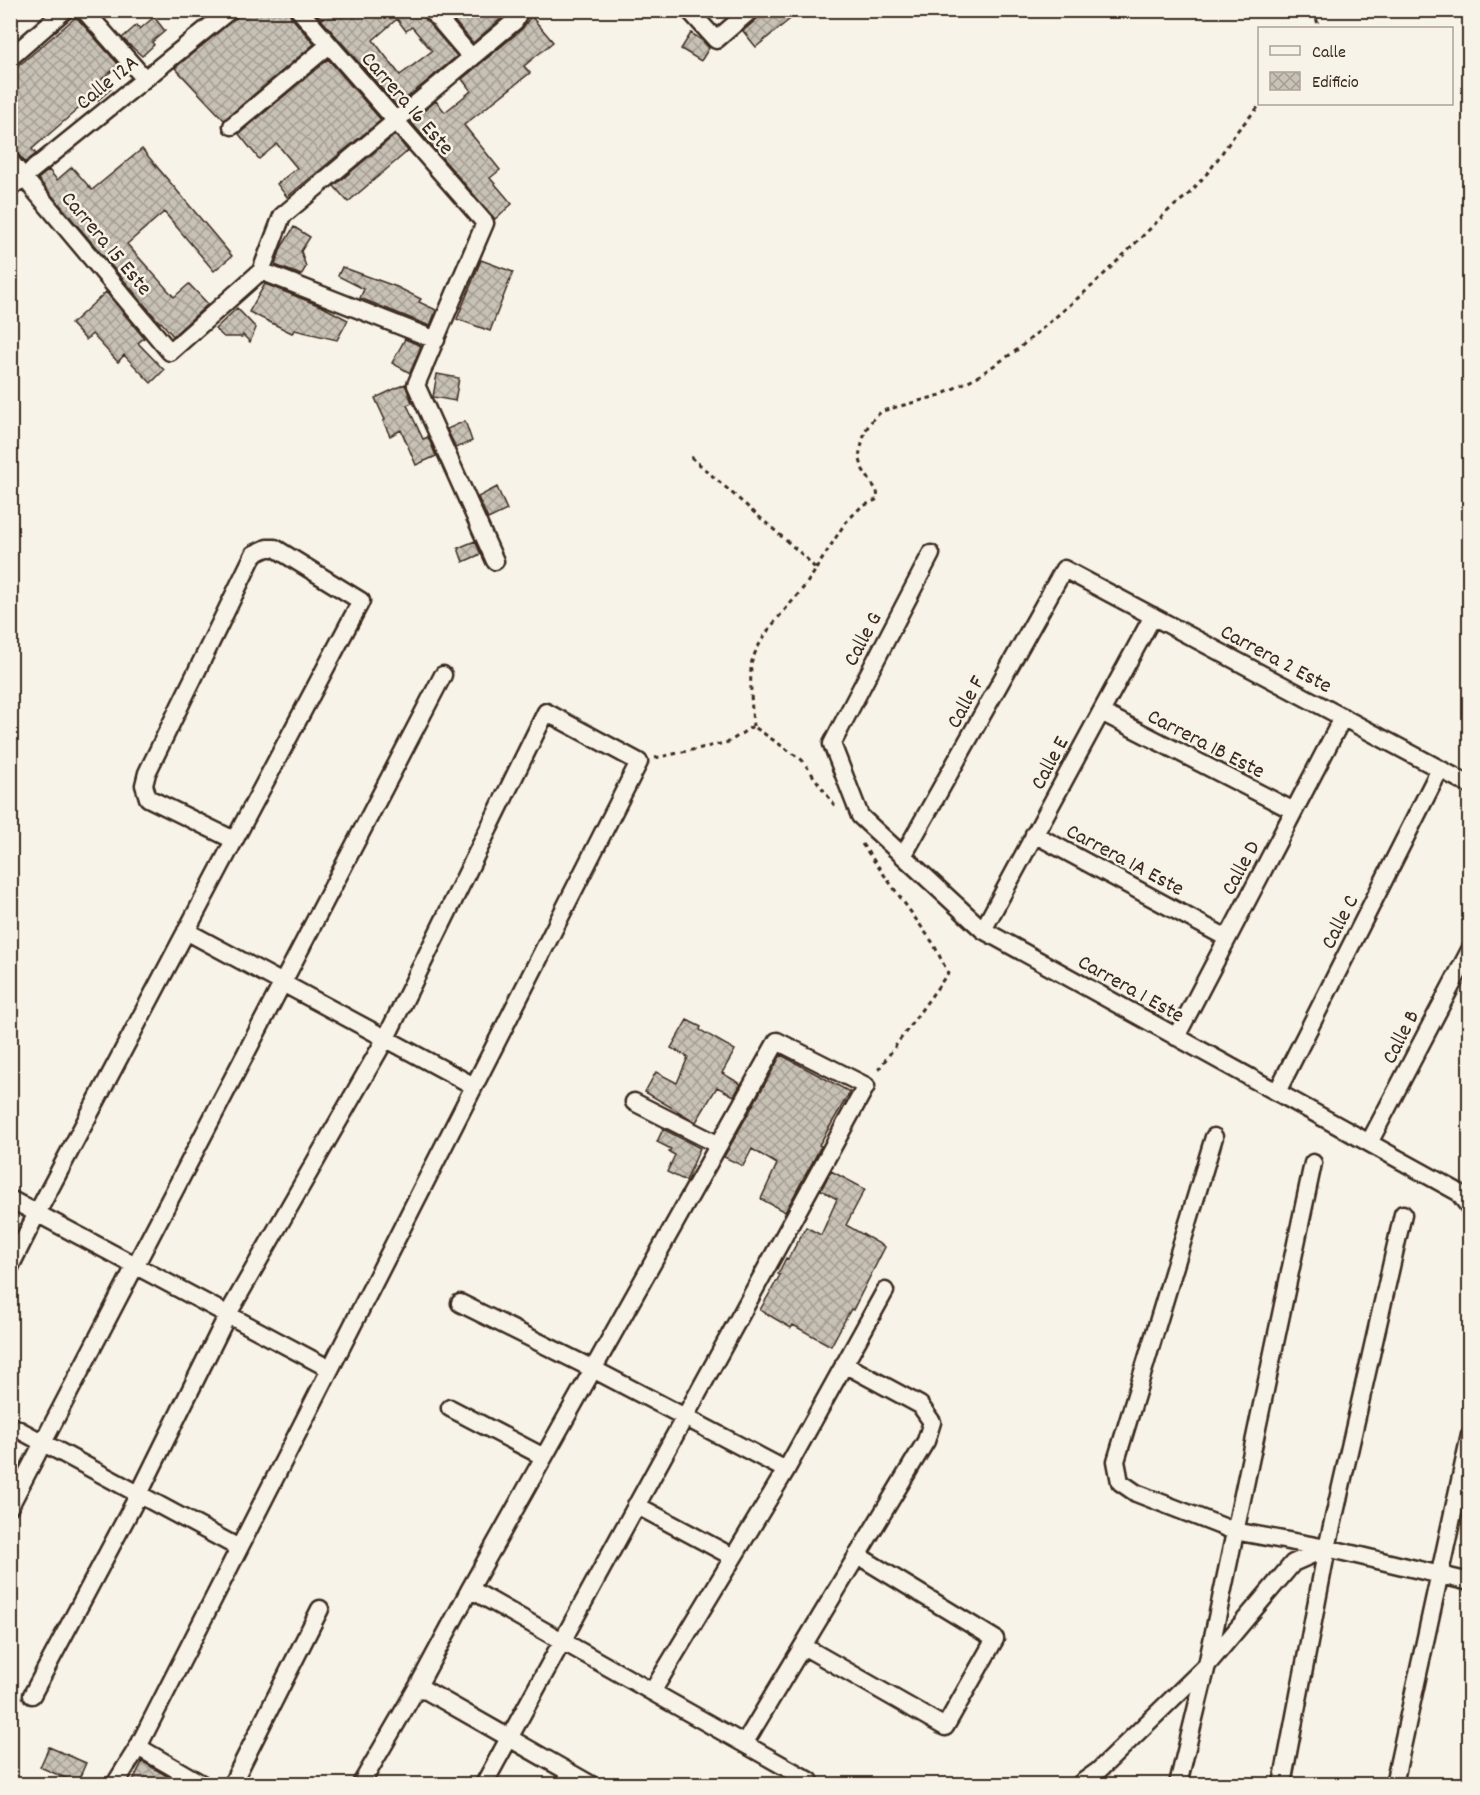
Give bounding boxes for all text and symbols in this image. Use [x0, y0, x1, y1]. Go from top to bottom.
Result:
legend [1258, 27, 1453, 105]
text: Calle [1312, 41, 1346, 66]
street label: Carrera 16 Este [353, 46, 460, 163]
street label: Calle 12A [70, 49, 146, 119]
text: Edificio [1312, 71, 1359, 96]
street label: Carrera 15 Este [52, 185, 158, 303]
street label: Calle G [837, 607, 891, 672]
street label: Carrera 2 Este [1214, 618, 1337, 703]
street label: Calle F [940, 670, 994, 735]
street label: Carrera 1B Este [1141, 702, 1269, 788]
street label: Calle E [1024, 731, 1078, 796]
street label: Carrera 1A Este [1060, 817, 1189, 905]
street label: Calle D [1215, 836, 1269, 901]
street label: Calle C [1314, 890, 1368, 955]
street label: Carrera 1 Este [1071, 948, 1189, 1032]
street label: Calle B [1375, 1005, 1429, 1070]

